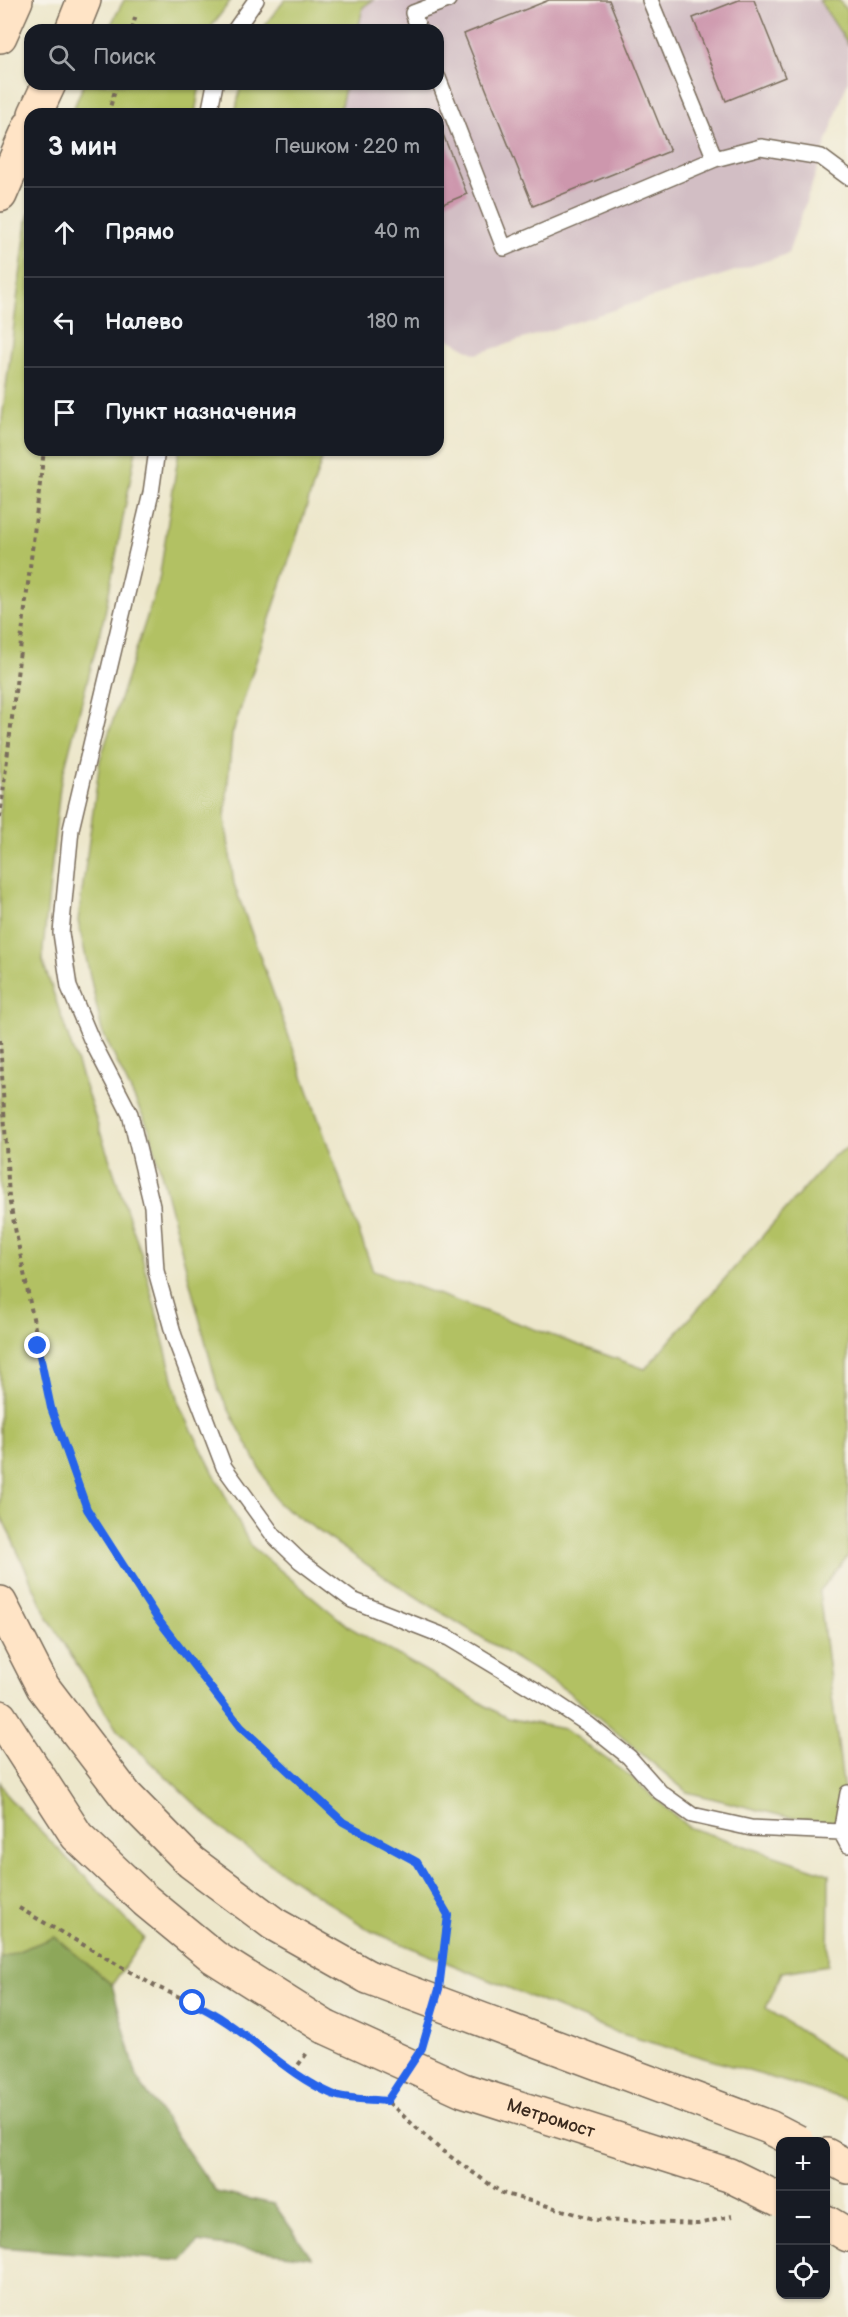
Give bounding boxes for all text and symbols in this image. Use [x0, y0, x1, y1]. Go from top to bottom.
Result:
search box [24, 24, 444, 90]
icon: search [45, 41, 78, 74]
text: Поиск [93, 44, 156, 71]
text: 3 мин [48, 132, 117, 163]
text: Пешком · 220 m [274, 135, 420, 159]
icon: ahead [48, 216, 81, 249]
text: Прямо [105, 219, 174, 246]
text: 40 m [374, 220, 420, 244]
icon: left [48, 306, 81, 339]
text: Налево [105, 309, 183, 336]
text: 180 m [367, 310, 420, 334]
icon: arrive [48, 396, 81, 429]
text: Пункт назначения [105, 399, 297, 426]
route end [24, 1332, 50, 1358]
route start [179, 1989, 205, 2015]
street label: Метромост [504, 2095, 598, 2143]
map controls [776, 2137, 830, 2299]
button: + [776, 2137, 830, 2191]
button: − [776, 2191, 830, 2245]
button: locate [776, 2245, 830, 2299]

